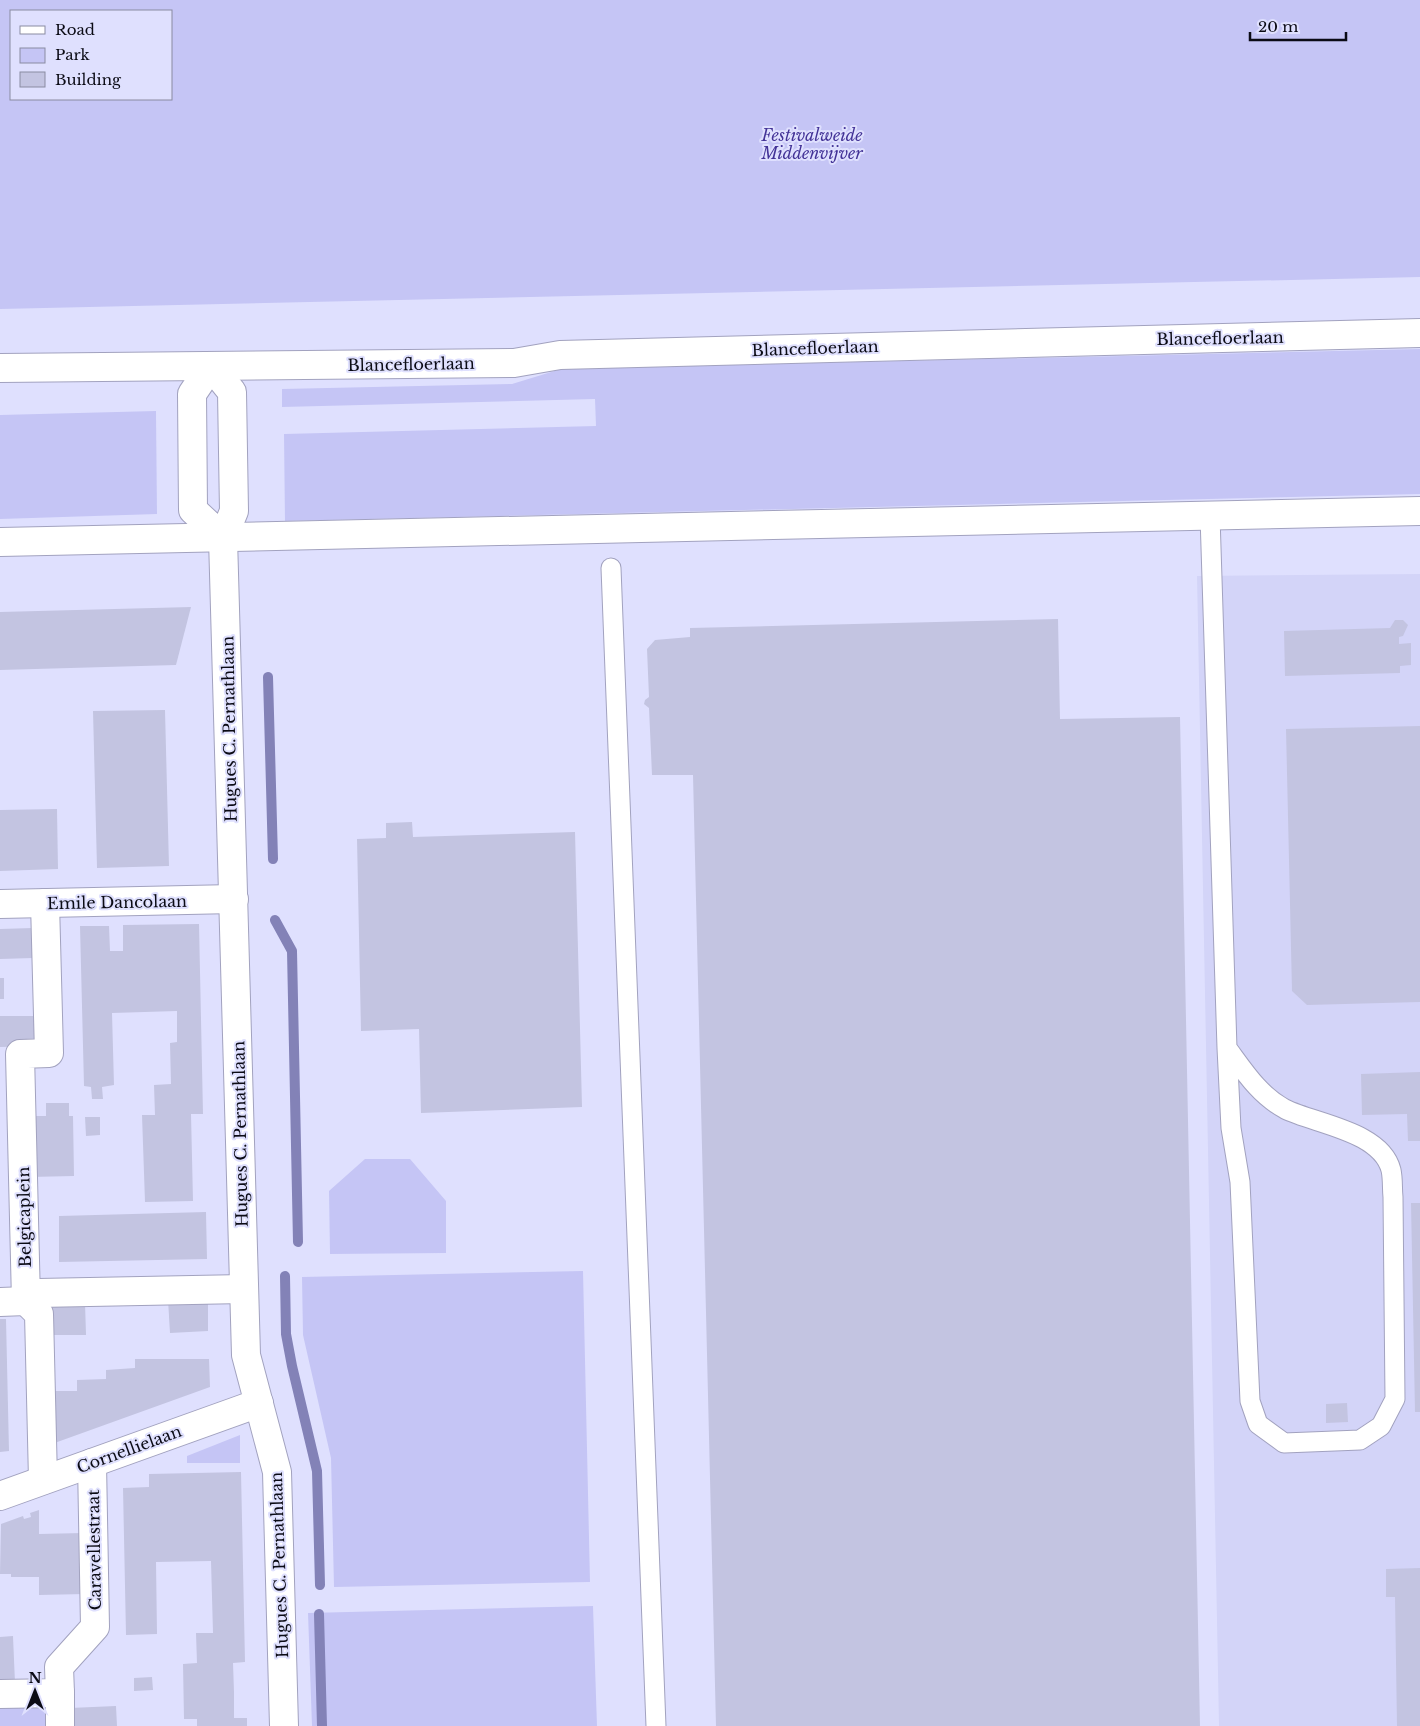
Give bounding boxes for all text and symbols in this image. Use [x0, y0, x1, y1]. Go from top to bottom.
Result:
legend [10, 10, 172, 100]
scale bar [1250, 10, 1346, 42]
text: 20 m [1258, 17, 1298, 36]
text: Road [55, 20, 95, 39]
text: Park [55, 45, 91, 64]
text: Building [55, 70, 122, 89]
park label: Festivalweide Middenvijver [760, 125, 863, 163]
street label: Blancefloerlaan [1156, 327, 1284, 349]
street label: Blancefloerlaan [751, 336, 879, 360]
street label: Blancefloerlaan [347, 353, 475, 375]
street label: Hugues C. Pernathlaan [217, 636, 241, 822]
street label: Emile Dancolaan [47, 891, 187, 913]
street label: Hugues C. Pernathlaan [228, 1041, 252, 1227]
street label: Belgicaplein [13, 1166, 35, 1268]
street label: Cornellielaan [74, 1421, 184, 1477]
street label: Hugues C. Pernathlaan [266, 1472, 292, 1658]
street label: Caravellestraat [83, 1489, 105, 1611]
north arrow [10, 1666, 60, 1716]
text: N [28, 1669, 42, 1687]

